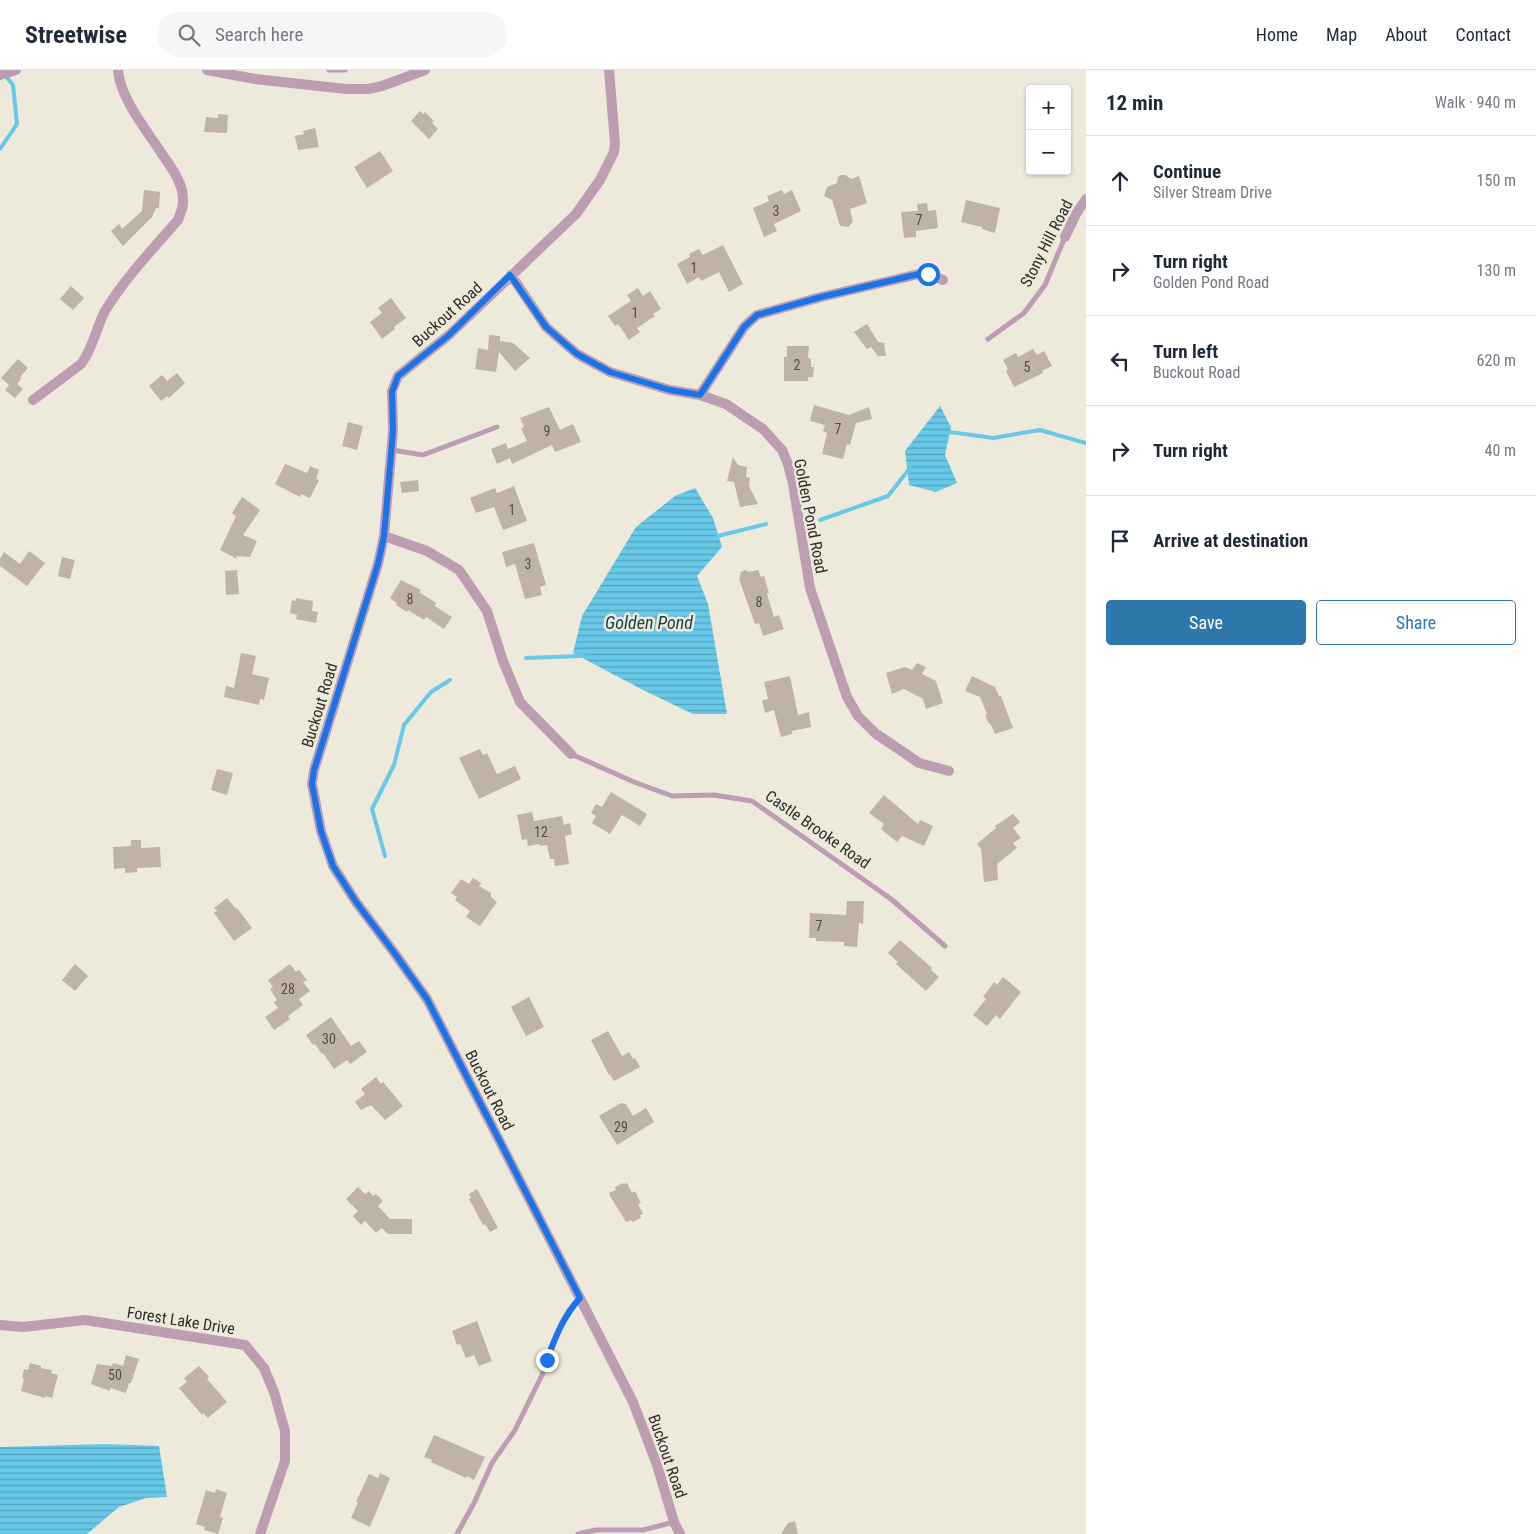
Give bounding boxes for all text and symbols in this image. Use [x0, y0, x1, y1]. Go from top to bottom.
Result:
search box [157, 12, 507, 57]
text: Streetwise [25, 21, 127, 49]
icon: search [175, 21, 203, 49]
text: Search here [215, 23, 303, 46]
text: Home [1256, 24, 1298, 45]
text: Map [1326, 24, 1357, 45]
text: About [1385, 24, 1427, 45]
text: Contact [1455, 24, 1511, 45]
map controls [1026, 85, 1071, 175]
button: + [1026, 85, 1071, 130]
text: 12 min [1106, 91, 1163, 115]
text: Walk · 940 m [1435, 93, 1516, 112]
button: − [1026, 130, 1071, 175]
text: Continue [1153, 160, 1221, 183]
icon: ahead [1106, 167, 1134, 195]
text: 150 m [1477, 171, 1516, 190]
text: Silver Stream Drive [1153, 183, 1272, 202]
street label: Stony Hill Road [1016, 196, 1077, 290]
house number: 3 [773, 203, 779, 219]
house number: 7 [916, 212, 923, 228]
text: Turn right [1153, 250, 1228, 273]
icon: right [1106, 257, 1134, 285]
house number: 1 [691, 260, 697, 276]
text: 130 m [1477, 261, 1516, 280]
route start [917, 263, 940, 286]
text: Golden Pond Road [1153, 273, 1269, 292]
street label: Buckout Road [409, 278, 486, 351]
house number: 1 [632, 305, 638, 321]
text: Turn left [1153, 340, 1218, 363]
icon: left [1106, 347, 1134, 375]
text: 620 m [1477, 351, 1516, 370]
house number: 2 [794, 357, 801, 373]
house number: 5 [1024, 359, 1031, 375]
text: Buckout Road [1153, 363, 1240, 382]
house number: 7 [835, 421, 842, 437]
house number: 9 [544, 423, 550, 439]
icon: right [1106, 437, 1134, 465]
text: Turn right [1153, 439, 1228, 462]
text: 40 m [1484, 441, 1516, 460]
street label: Golden Pond Road [790, 457, 831, 575]
house number: 1 [509, 502, 515, 518]
icon: arrive [1106, 527, 1134, 555]
text: Arrive at destination [1153, 529, 1308, 552]
house number: 3 [525, 556, 531, 572]
house number: 8 [407, 591, 414, 607]
house number: 8 [756, 594, 763, 610]
button: Save [1106, 600, 1306, 645]
button: Share [1316, 600, 1516, 645]
water label: Golden Pond [605, 612, 693, 633]
street label: Buckout Road [298, 661, 341, 750]
street label: Castle Brooke Road [762, 786, 874, 873]
house number: 12 [534, 824, 548, 840]
house number: 7 [816, 918, 823, 934]
house number: 28 [281, 981, 295, 997]
house number: 30 [322, 1031, 336, 1047]
street label: Buckout Road [461, 1047, 518, 1133]
house number: 29 [614, 1119, 628, 1135]
street label: Forest Lake Drive [126, 1303, 236, 1338]
route end [536, 1349, 559, 1372]
house number: 50 [108, 1367, 122, 1383]
street label: Buckout Road [644, 1412, 691, 1501]

